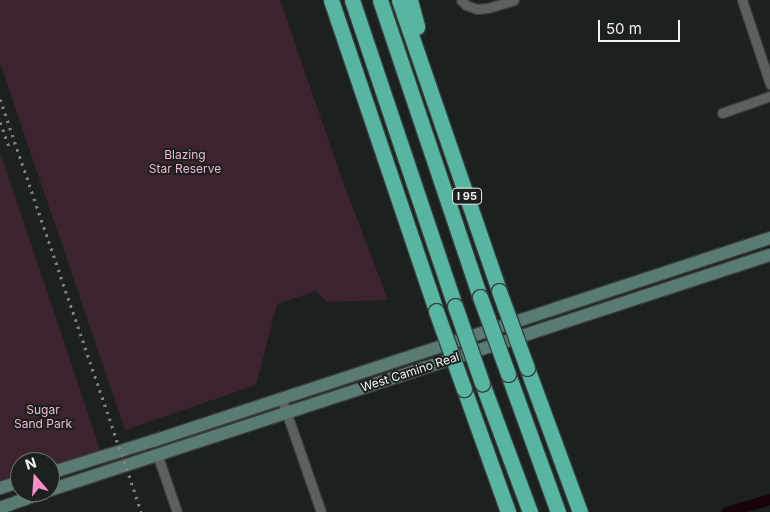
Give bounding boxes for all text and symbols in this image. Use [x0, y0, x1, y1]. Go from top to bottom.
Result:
scale bar [600, 10, 682, 42]
text: 50 m [606, 19, 642, 38]
park label: Blazing Star Reserve [149, 148, 221, 176]
road number: I 95 [452, 188, 482, 205]
street label: West Camino Real [359, 349, 461, 395]
park label: Sugar Sand Park [14, 403, 72, 431]
north arrow [10, 452, 60, 502]
text: N [23, 453, 38, 473]

